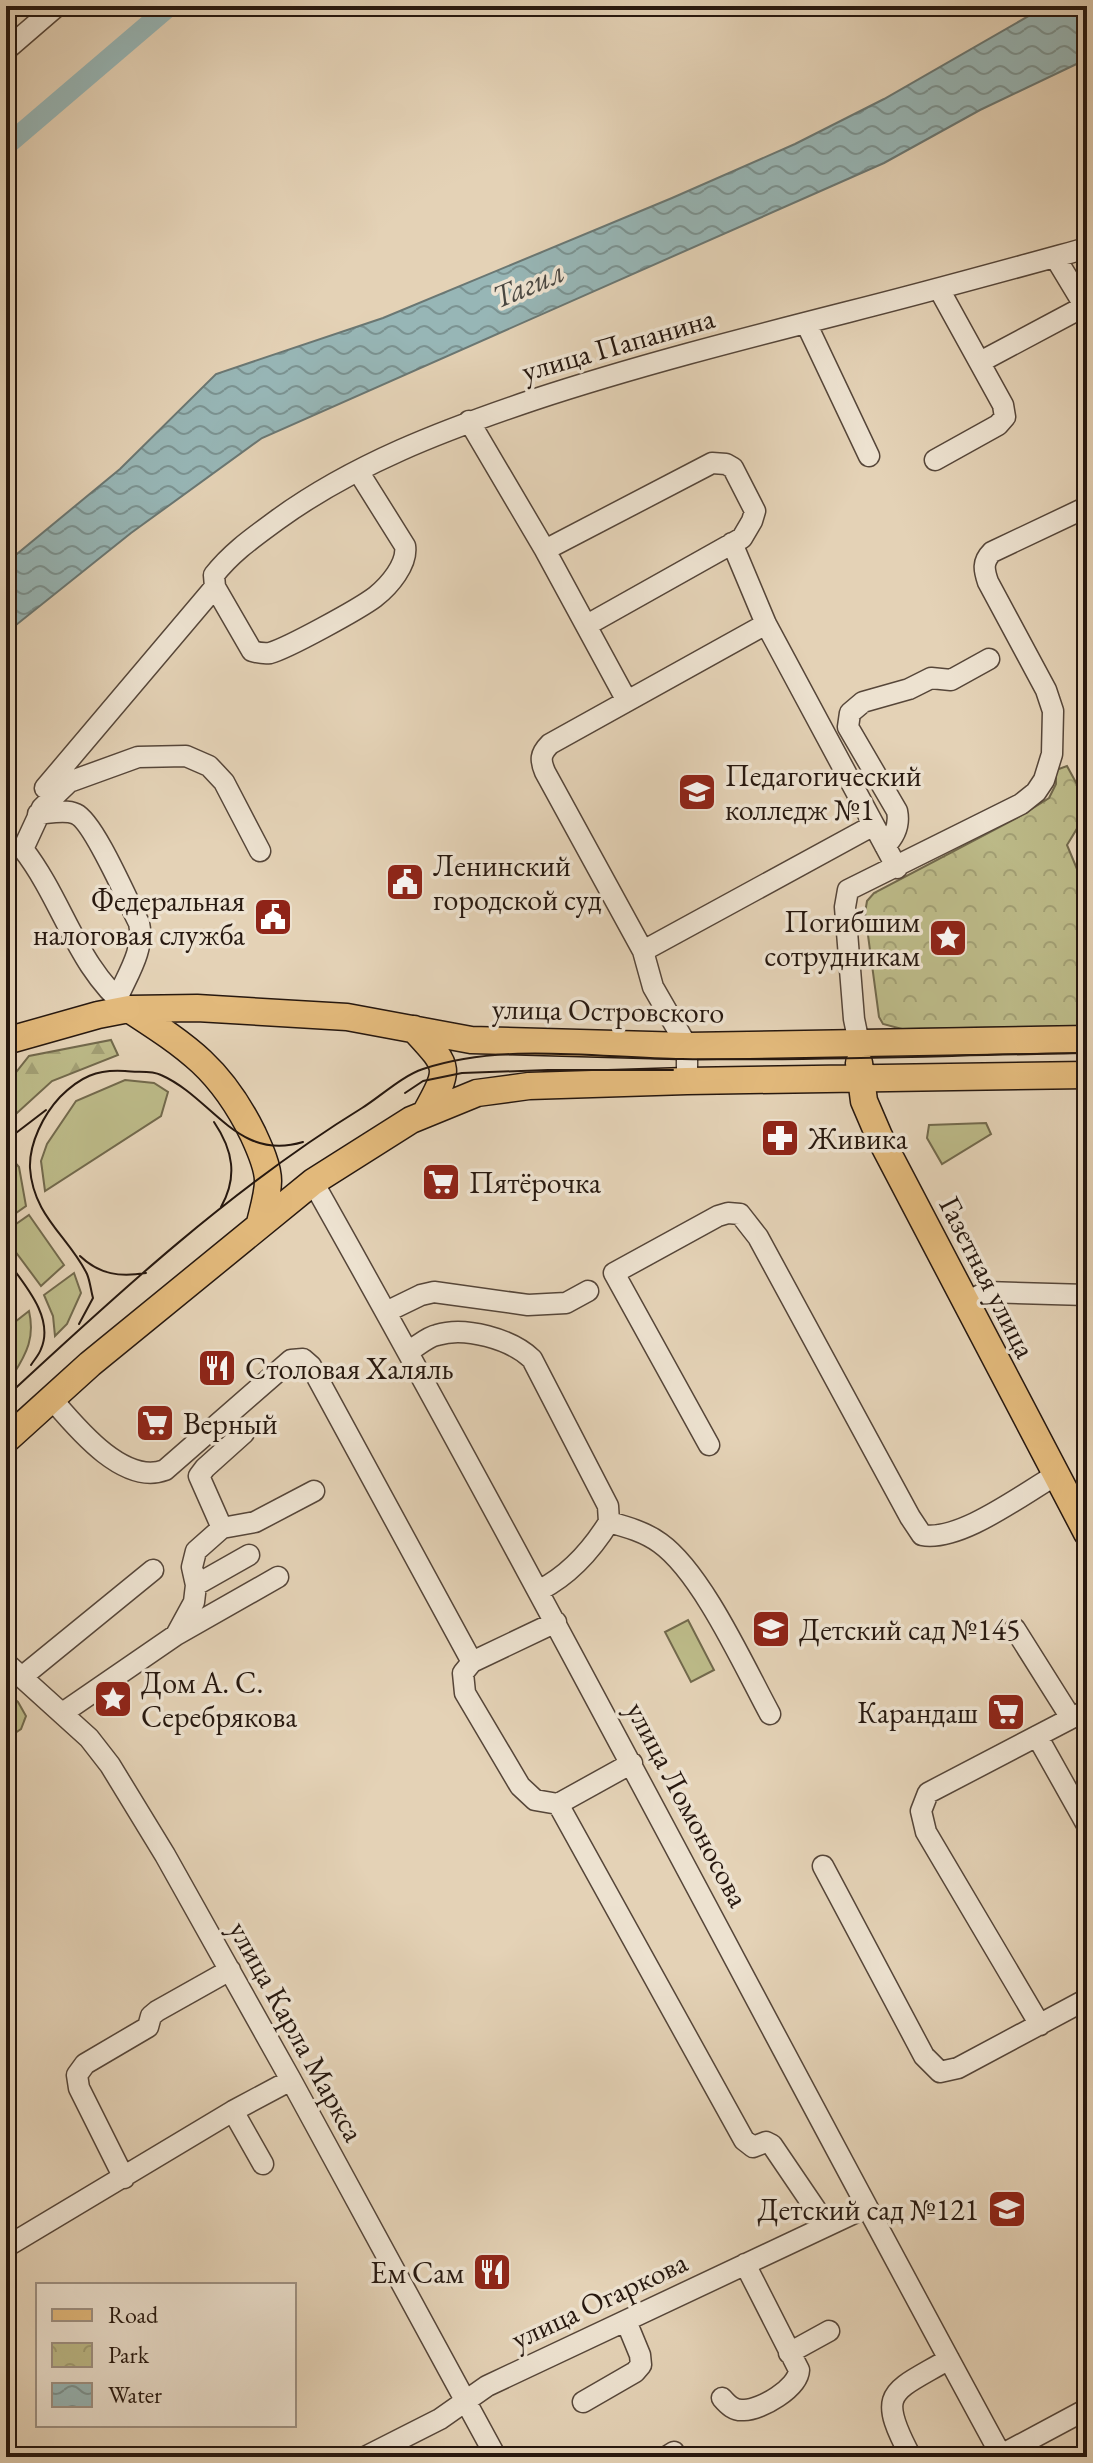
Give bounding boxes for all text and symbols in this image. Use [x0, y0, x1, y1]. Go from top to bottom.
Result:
water label: Тагил [485, 250, 571, 318]
street label: улица Папанина [517, 298, 719, 390]
place label: Педагогический колледж №1 [725, 756, 922, 829]
school or university icon: Педагогический колледж №1 [676, 771, 718, 813]
place label: Ленинский городской суд [433, 846, 602, 919]
public building icon: Ленинский городской суд [384, 861, 426, 903]
place label: Федеральная налоговая служба [33, 881, 245, 954]
public building icon: Федеральная налоговая служба [252, 896, 294, 938]
place label: Погибшим сотрудникам [764, 902, 920, 975]
place icon: Погибшим сотрудникам [927, 917, 969, 959]
street label: улица Островского [491, 988, 725, 1032]
pharmacy icon: Живика [759, 1117, 801, 1159]
place label: Живика [807, 1119, 908, 1158]
supermarket icon: Пятёрочка [420, 1161, 462, 1203]
place label: Пятёрочка [469, 1163, 601, 1202]
street label: Газетная улица [931, 1190, 1045, 1364]
restaurant icon: Столовая Халяль [196, 1347, 238, 1389]
place label: Столовая Халяль [245, 1349, 454, 1388]
supermarket icon: Верный [134, 1402, 176, 1444]
place label: Верный [183, 1404, 278, 1443]
school or university icon: Детский сад №145 [750, 1608, 792, 1650]
place label: Детский сад №145 [799, 1610, 1021, 1649]
place label: Дом А. С. Серебрякова [141, 1663, 297, 1736]
place icon: Дом А. С. Серебрякова [92, 1678, 134, 1720]
supermarket icon: Карандаш [985, 1691, 1027, 1733]
place label: Карандаш [857, 1693, 978, 1732]
street label: улица Ломоносова [617, 1695, 759, 1913]
street label: улица Карла Маркса [220, 1914, 374, 2148]
school or university icon: Детский сад №121 [986, 2188, 1028, 2230]
place label: Детский сад №121 [757, 2190, 979, 2229]
street label: улица Огаркова [504, 2242, 694, 2358]
restaurant icon: Ем Сам [471, 2251, 513, 2293]
place label: Ем Сам [370, 2253, 464, 2292]
legend [36, 2283, 296, 2427]
text: Road [108, 2299, 159, 2330]
text: Park [108, 2339, 150, 2370]
text: Water [108, 2379, 162, 2410]

